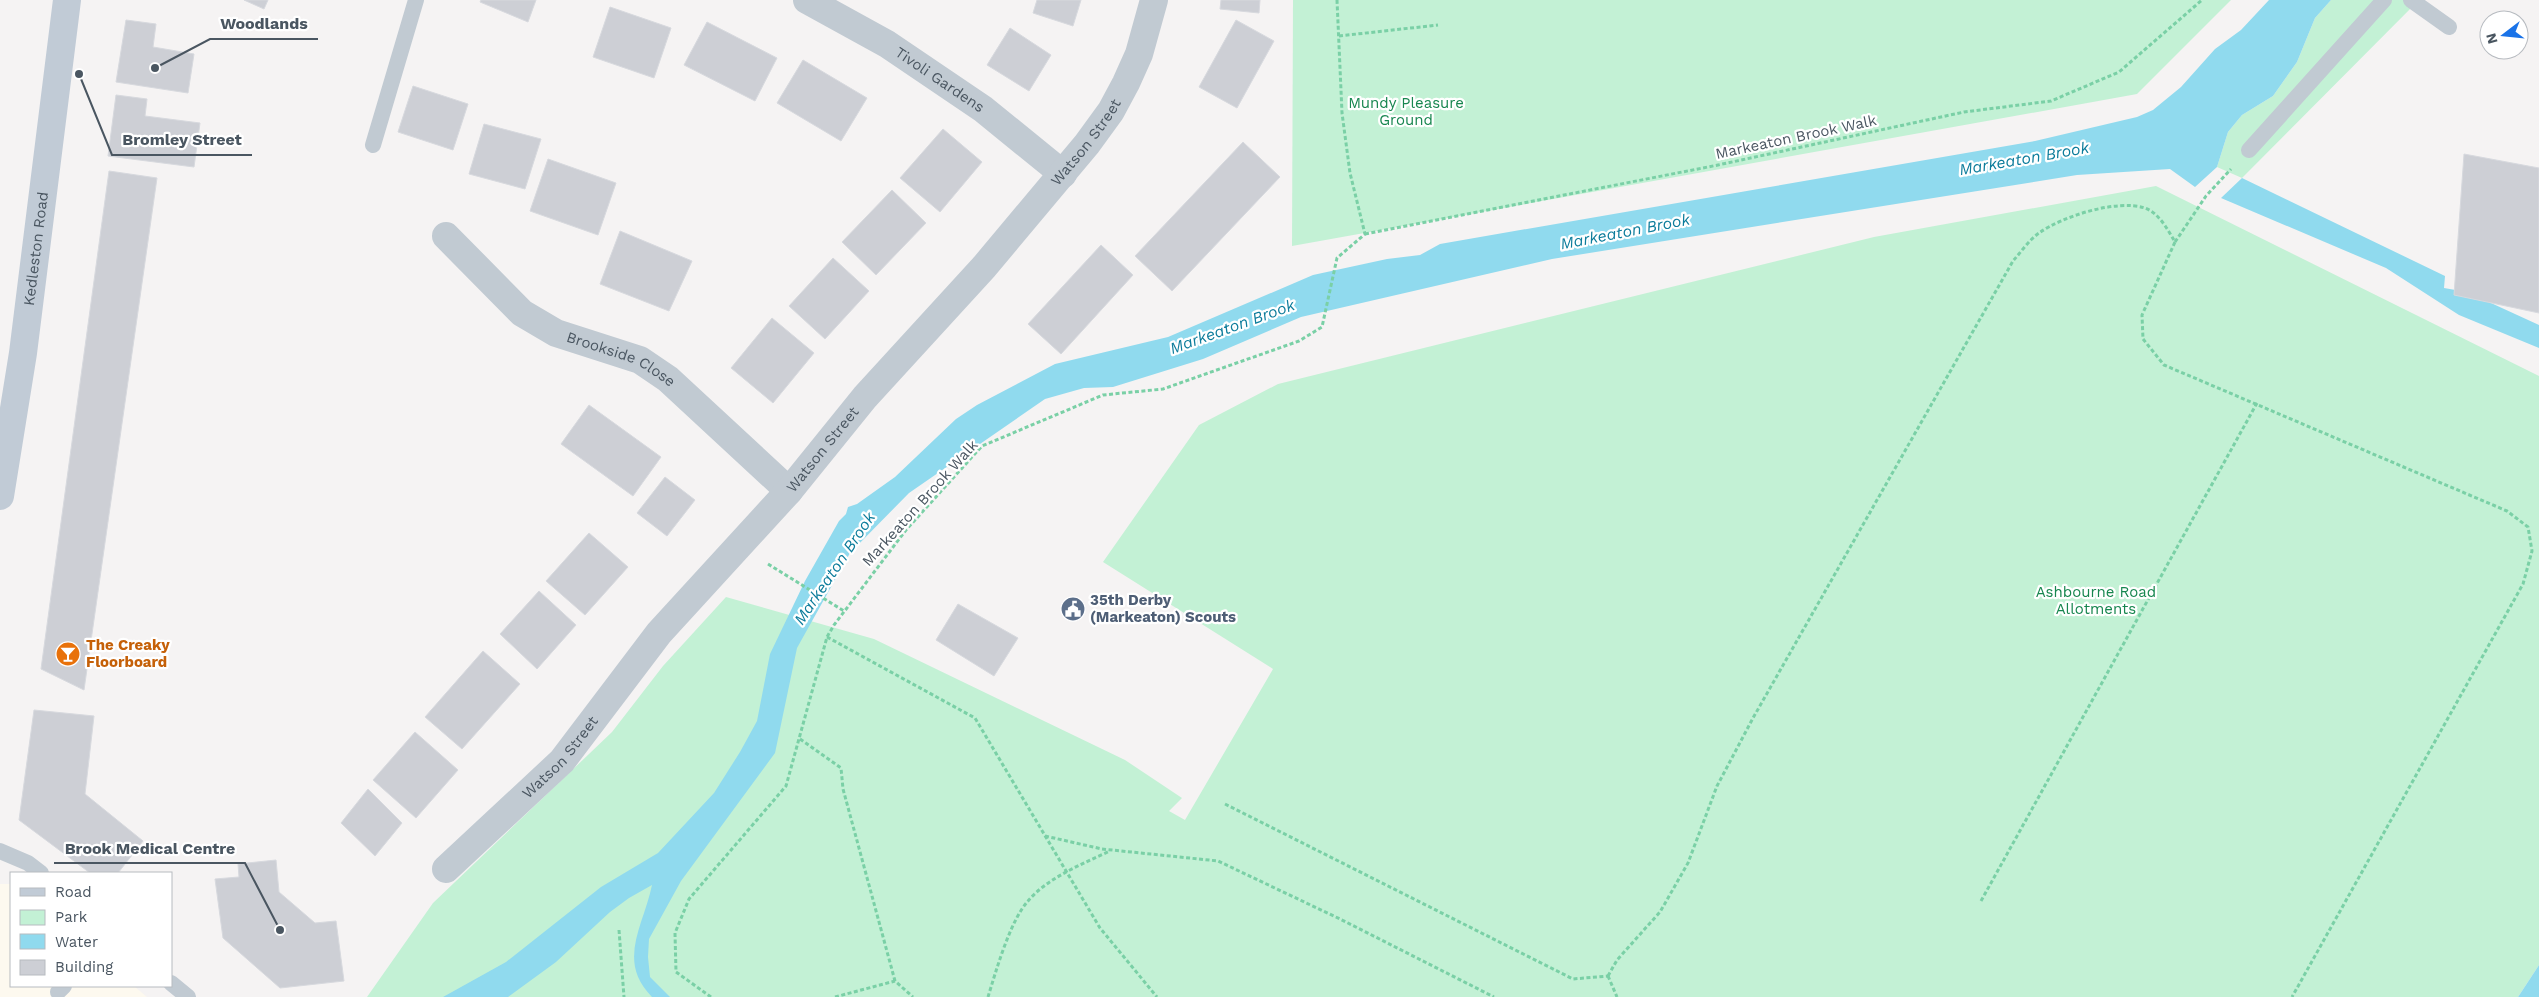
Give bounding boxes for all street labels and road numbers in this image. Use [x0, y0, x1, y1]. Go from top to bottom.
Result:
street label: Tivoli Gardens [892, 43, 988, 116]
street label: Watson Street [1047, 95, 1125, 189]
street label: Markeaton Brook Walk [1714, 111, 1879, 163]
street label: Kedleston Road [20, 191, 52, 307]
street label: Brookside Close [564, 328, 679, 390]
street label: Watson Street [783, 403, 863, 496]
street label: Markeaton Brook Walk [858, 436, 982, 570]
street label: Watson Street [519, 712, 602, 802]

